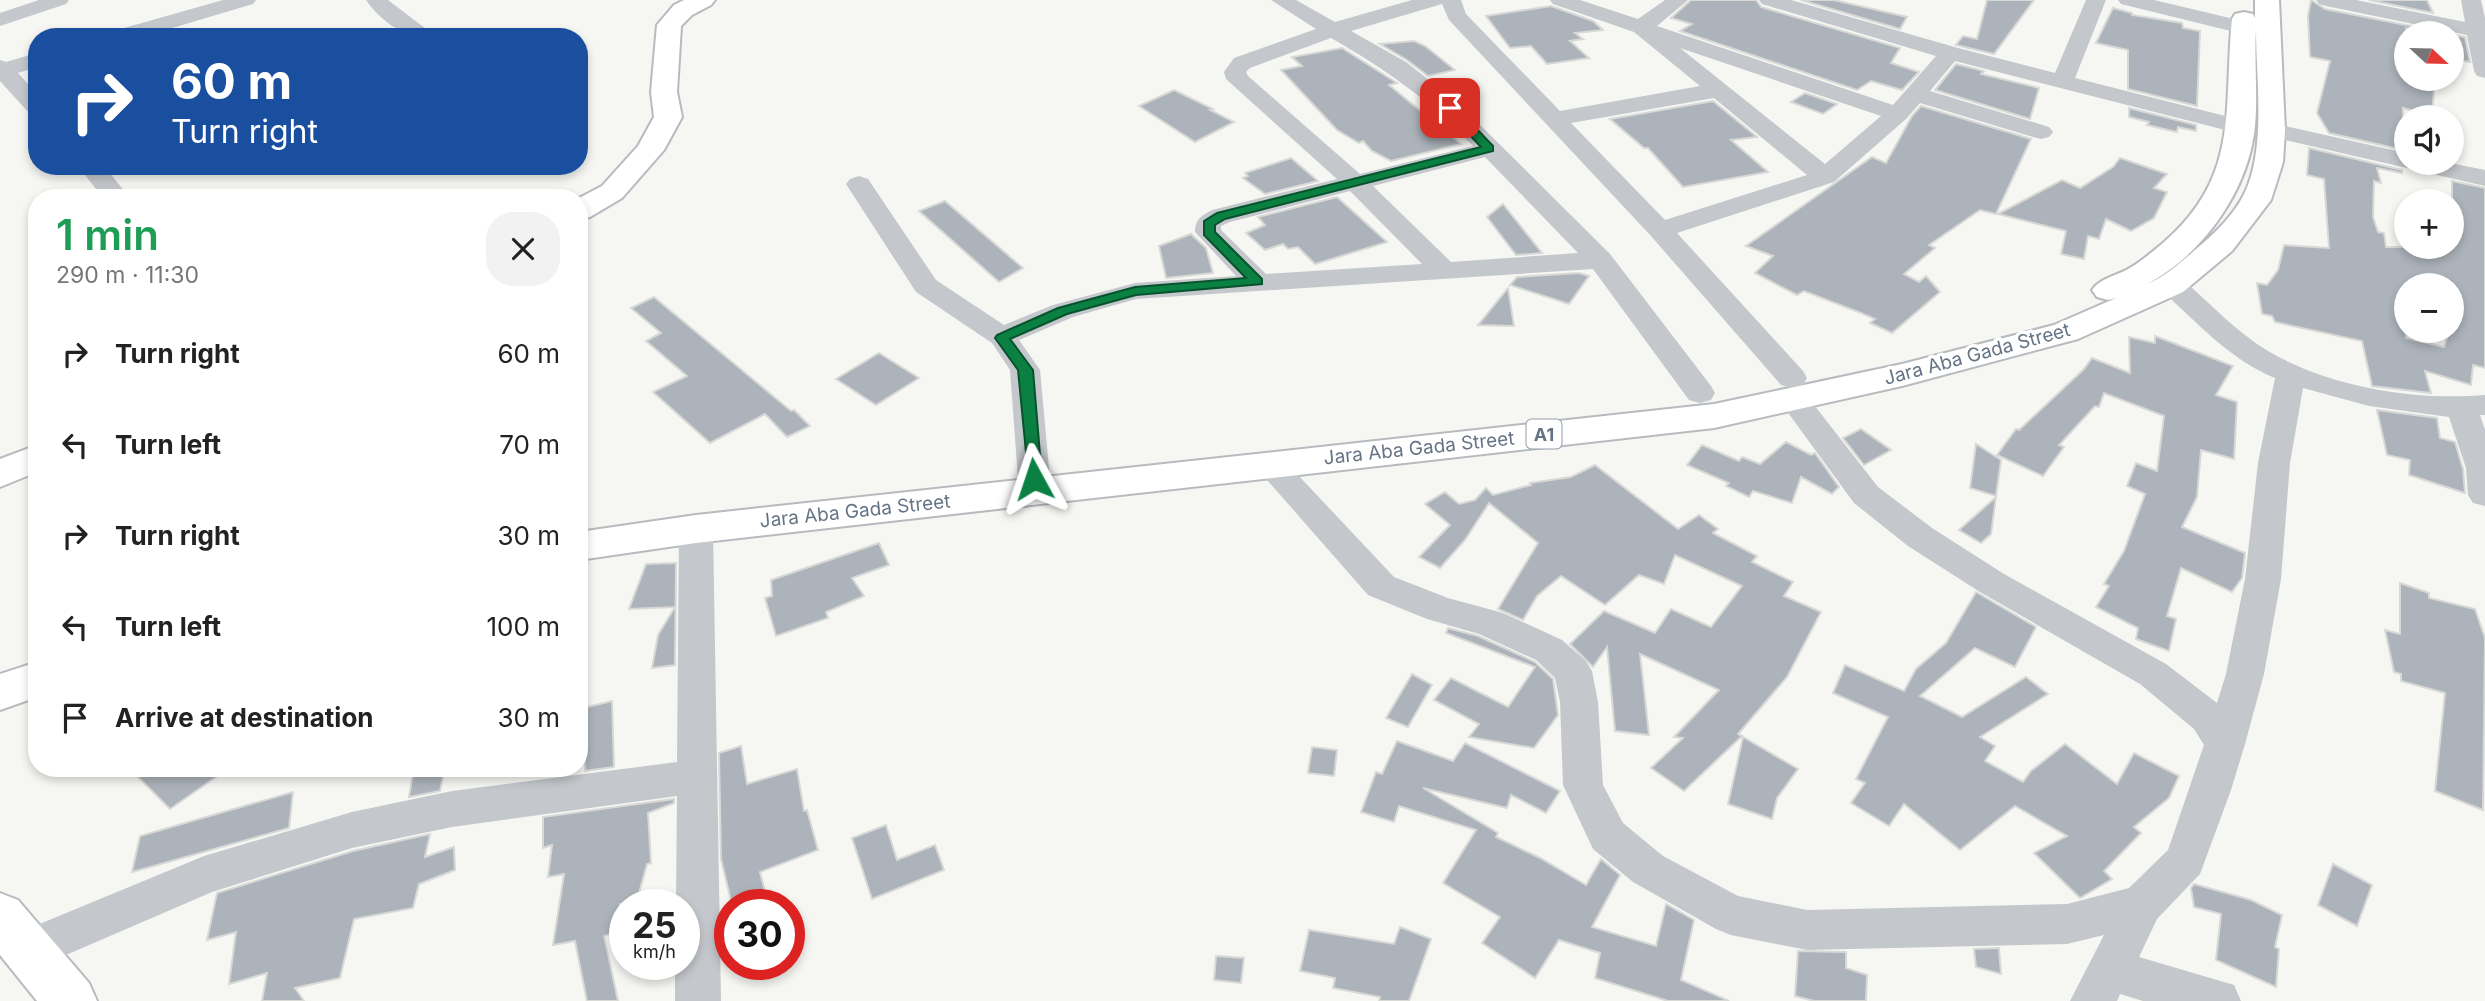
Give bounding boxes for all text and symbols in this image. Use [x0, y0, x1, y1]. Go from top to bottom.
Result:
north arrow [2394, 21, 2464, 91]
map controls [2394, 21, 2464, 343]
text: 60 m [171, 52, 292, 111]
icon: right [56, 56, 147, 147]
pin [1420, 78, 1480, 138]
icon: arrive [1431, 89, 1469, 127]
button: sound [2394, 105, 2464, 175]
text: Turn right [171, 112, 318, 151]
button: + [2394, 189, 2464, 259]
text: 1 min [56, 209, 159, 260]
button: close [486, 212, 560, 286]
text: 290 m · 11:30 [56, 261, 199, 289]
button: − [2394, 273, 2464, 343]
street label: Jara Aba Gada Street [1881, 318, 2073, 390]
icon: right [56, 335, 94, 373]
text: Turn right [115, 338, 240, 369]
text: 60 m [497, 338, 560, 369]
road number: A1 [1526, 420, 1562, 448]
icon: left [56, 426, 94, 464]
street label: Jara Aba Gada Street [1322, 427, 1516, 469]
text: Turn left [115, 429, 221, 460]
text: 70 m [499, 429, 560, 460]
position arrow [997, 442, 1071, 516]
street label: Jara Aba Gada Street [758, 490, 952, 532]
icon: right [56, 517, 94, 555]
text: Turn right [115, 520, 240, 551]
text: 30 m [497, 520, 560, 551]
icon: left [56, 608, 94, 646]
text: Turn left [115, 611, 221, 642]
text: 100 m [487, 611, 560, 642]
icon: arrive [56, 699, 94, 737]
text: Arrive at destination [115, 702, 374, 733]
text: 30 m [497, 702, 560, 733]
speed limit sign: 30 [714, 889, 805, 980]
text: 25 [632, 904, 677, 946]
text: km/h [633, 941, 676, 962]

